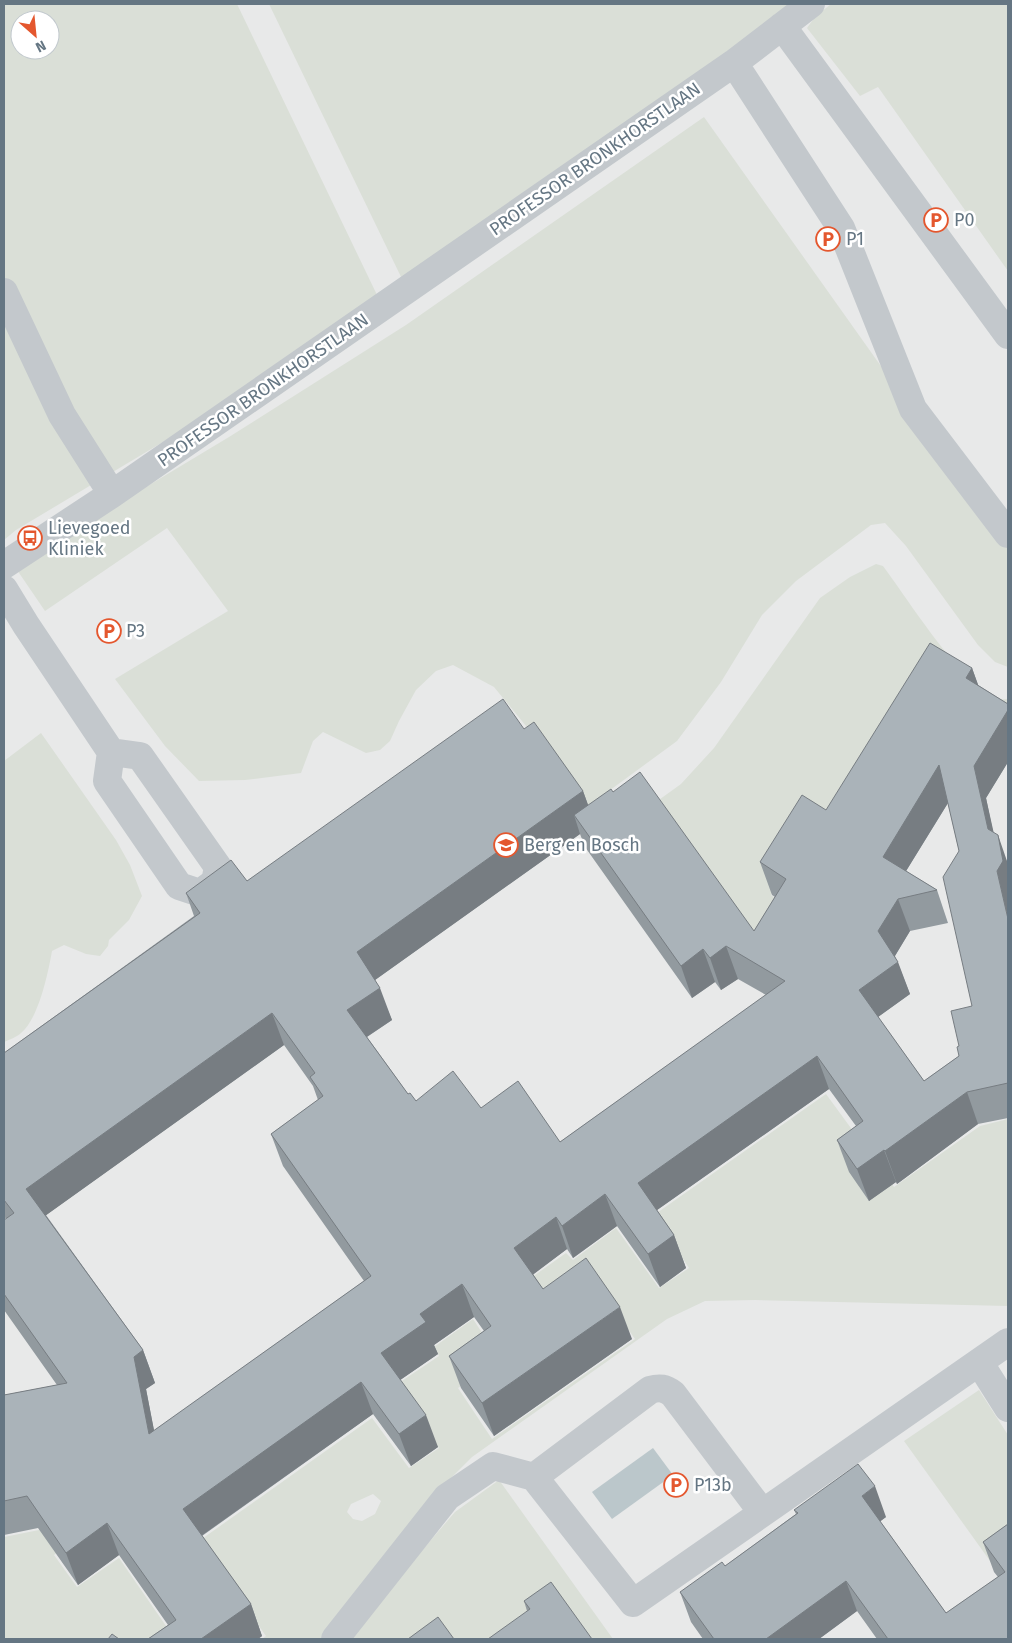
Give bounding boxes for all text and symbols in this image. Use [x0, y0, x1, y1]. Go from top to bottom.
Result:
north arrow [10, 10, 60, 60]
text: N [33, 36, 49, 56]
street label: PROFESSOR BRONKHORSTLAAN [485, 78, 705, 240]
parking icon: P0 [923, 207, 949, 233]
place label: P0 [954, 209, 975, 231]
parking icon: P1 [815, 226, 841, 252]
place label: P1 [846, 228, 864, 250]
street label: PROFESSOR BRONKHORSTLAAN [153, 309, 373, 471]
place label: Lievegoed Kliniek [48, 517, 131, 560]
bus stop icon: Lievegoed Kliniek [17, 525, 43, 551]
parking icon: P3 [96, 618, 122, 644]
place label: P3 [126, 620, 145, 642]
school or university icon: Berg en Bosch [493, 832, 519, 858]
place label: Berg en Bosch [524, 834, 640, 856]
parking icon: P13b [663, 1472, 689, 1498]
place label: P13b [694, 1474, 732, 1496]

